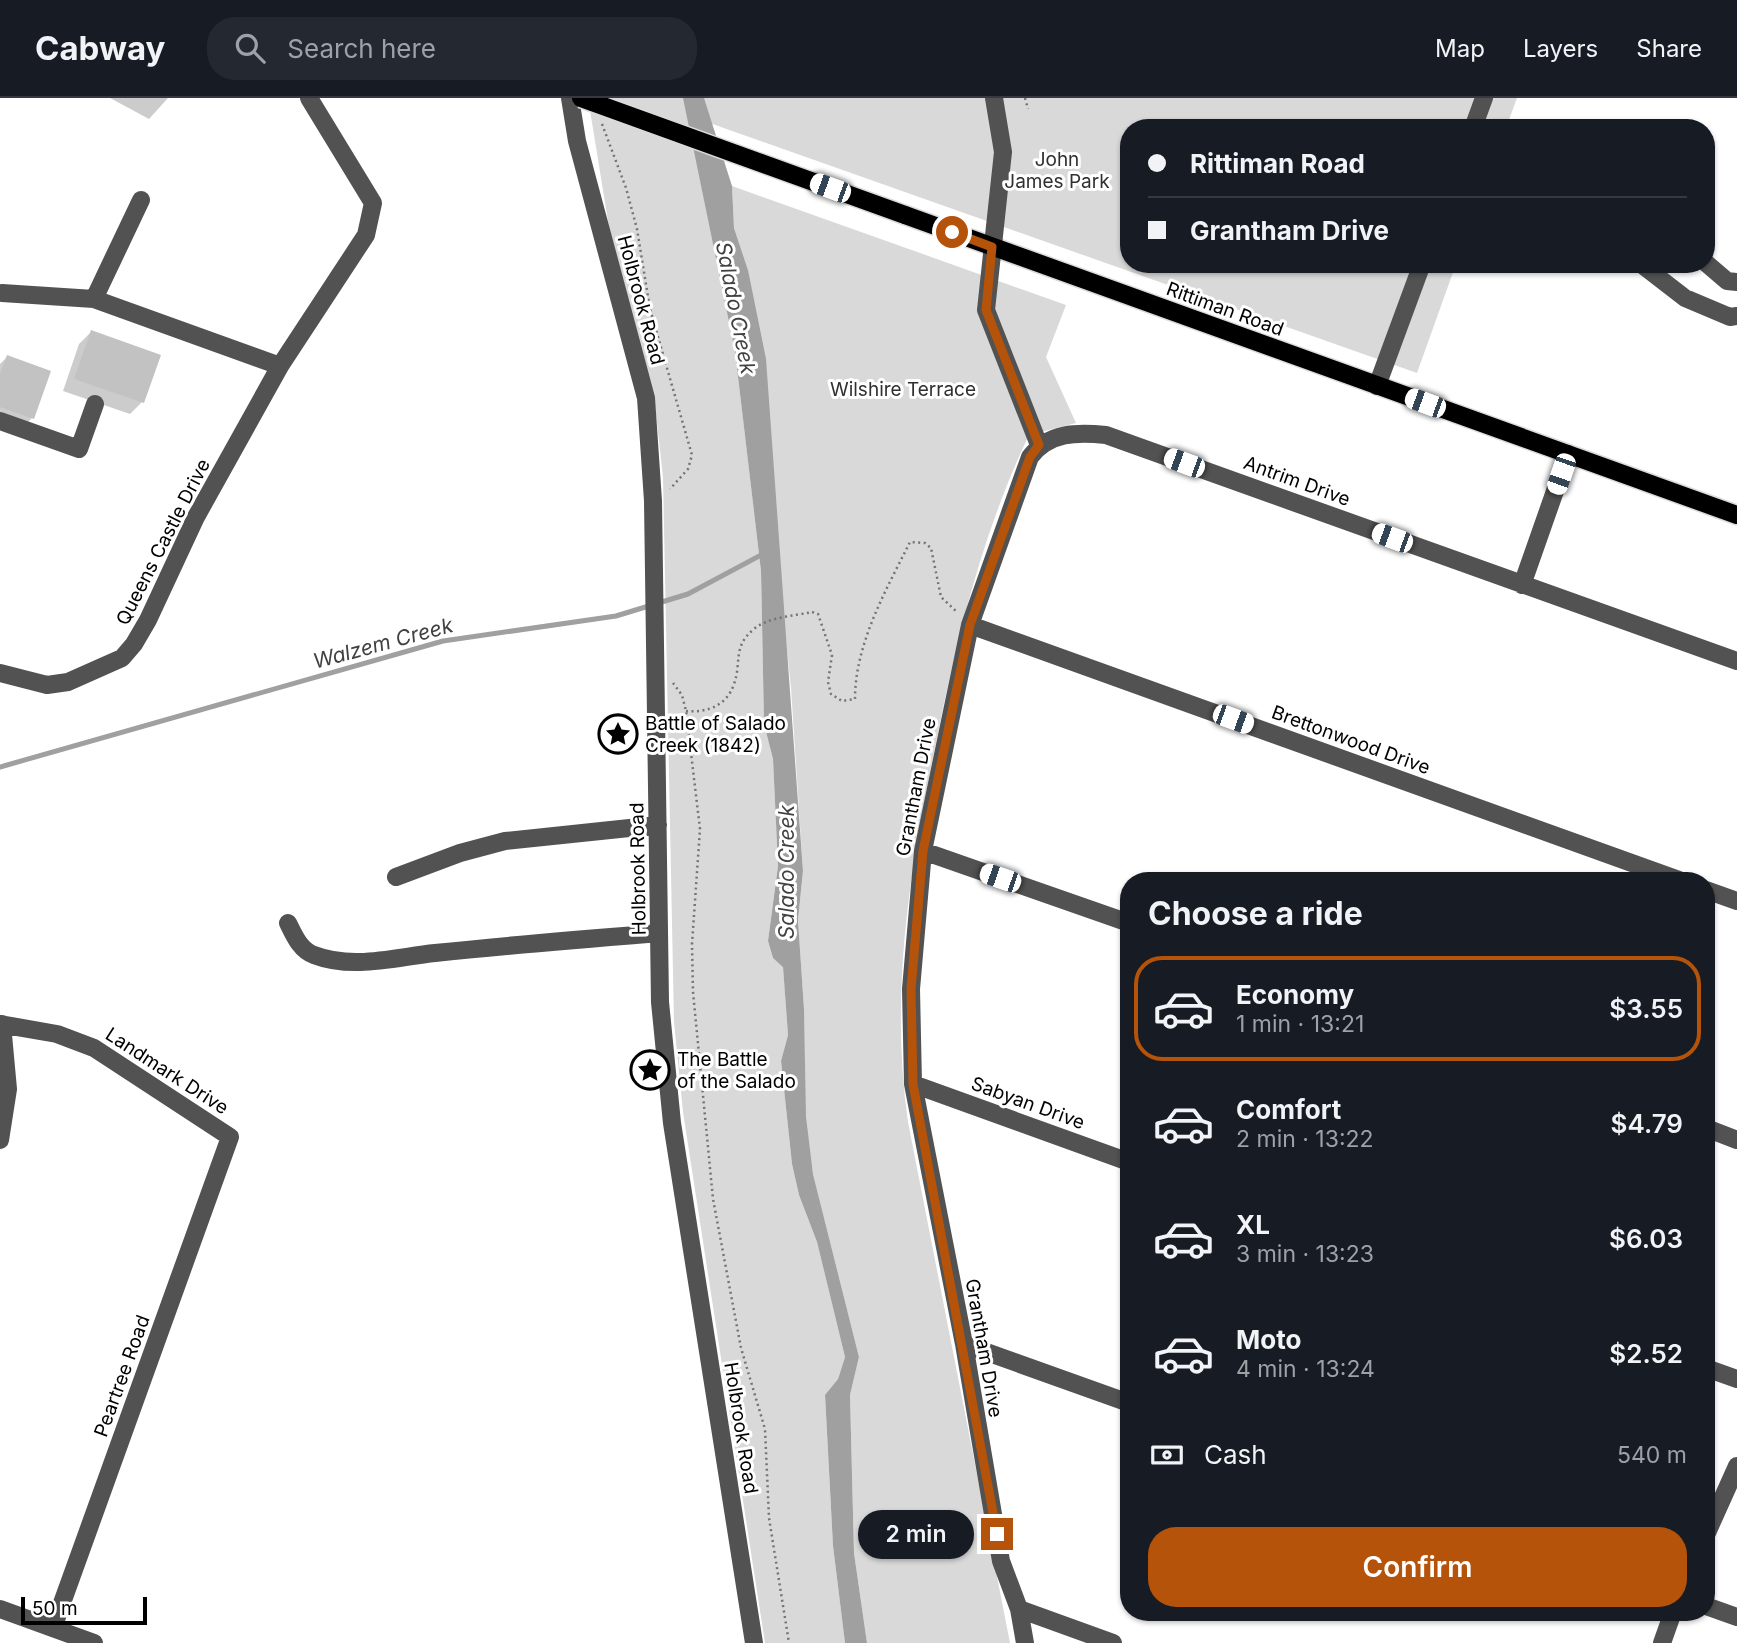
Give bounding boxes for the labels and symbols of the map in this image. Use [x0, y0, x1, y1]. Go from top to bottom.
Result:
park label: John James Park [1004, 148, 1110, 193]
car [807, 171, 854, 205]
route start [936, 216, 968, 248]
street label: Holbrook Road [613, 233, 669, 367]
water label: Salado Creek [711, 240, 761, 377]
street label: Rittiman Road [1163, 277, 1287, 341]
park label: Wilshire Terrace [830, 378, 976, 401]
car [1402, 386, 1449, 420]
car [1161, 446, 1208, 480]
street label: Antrim Drive [1241, 451, 1353, 511]
car [1545, 451, 1578, 497]
street label: Queens Castle Drive [111, 455, 215, 629]
car [1369, 521, 1416, 555]
water label: Walzem Creek [310, 612, 456, 674]
street label: Brettonwood Drive [1269, 701, 1433, 779]
car [1210, 702, 1257, 736]
place label: Battle of Salado Creek (1842) [645, 712, 786, 757]
place icon: Battle of Salado Creek (1842) [597, 713, 639, 755]
street label: Grantham Drive [891, 716, 941, 858]
street label: Holbrook Road [625, 802, 651, 936]
water label: Salado Creek [774, 804, 799, 939]
car [977, 861, 1024, 895]
street label: Landmark Drive [101, 1023, 233, 1119]
place label: The Battle of the Salado [677, 1048, 796, 1093]
place icon: The Battle of the Salado [629, 1049, 671, 1091]
street label: Sabyan Drive [968, 1072, 1088, 1134]
street label: Grantham Drive [960, 1277, 1008, 1419]
street label: Peartree Road [89, 1312, 155, 1440]
street label: Holbrook Road [719, 1361, 763, 1495]
callout: 2 min [857, 1510, 972, 1558]
route end [981, 1518, 1013, 1550]
scale bar [21, 1594, 147, 1626]

